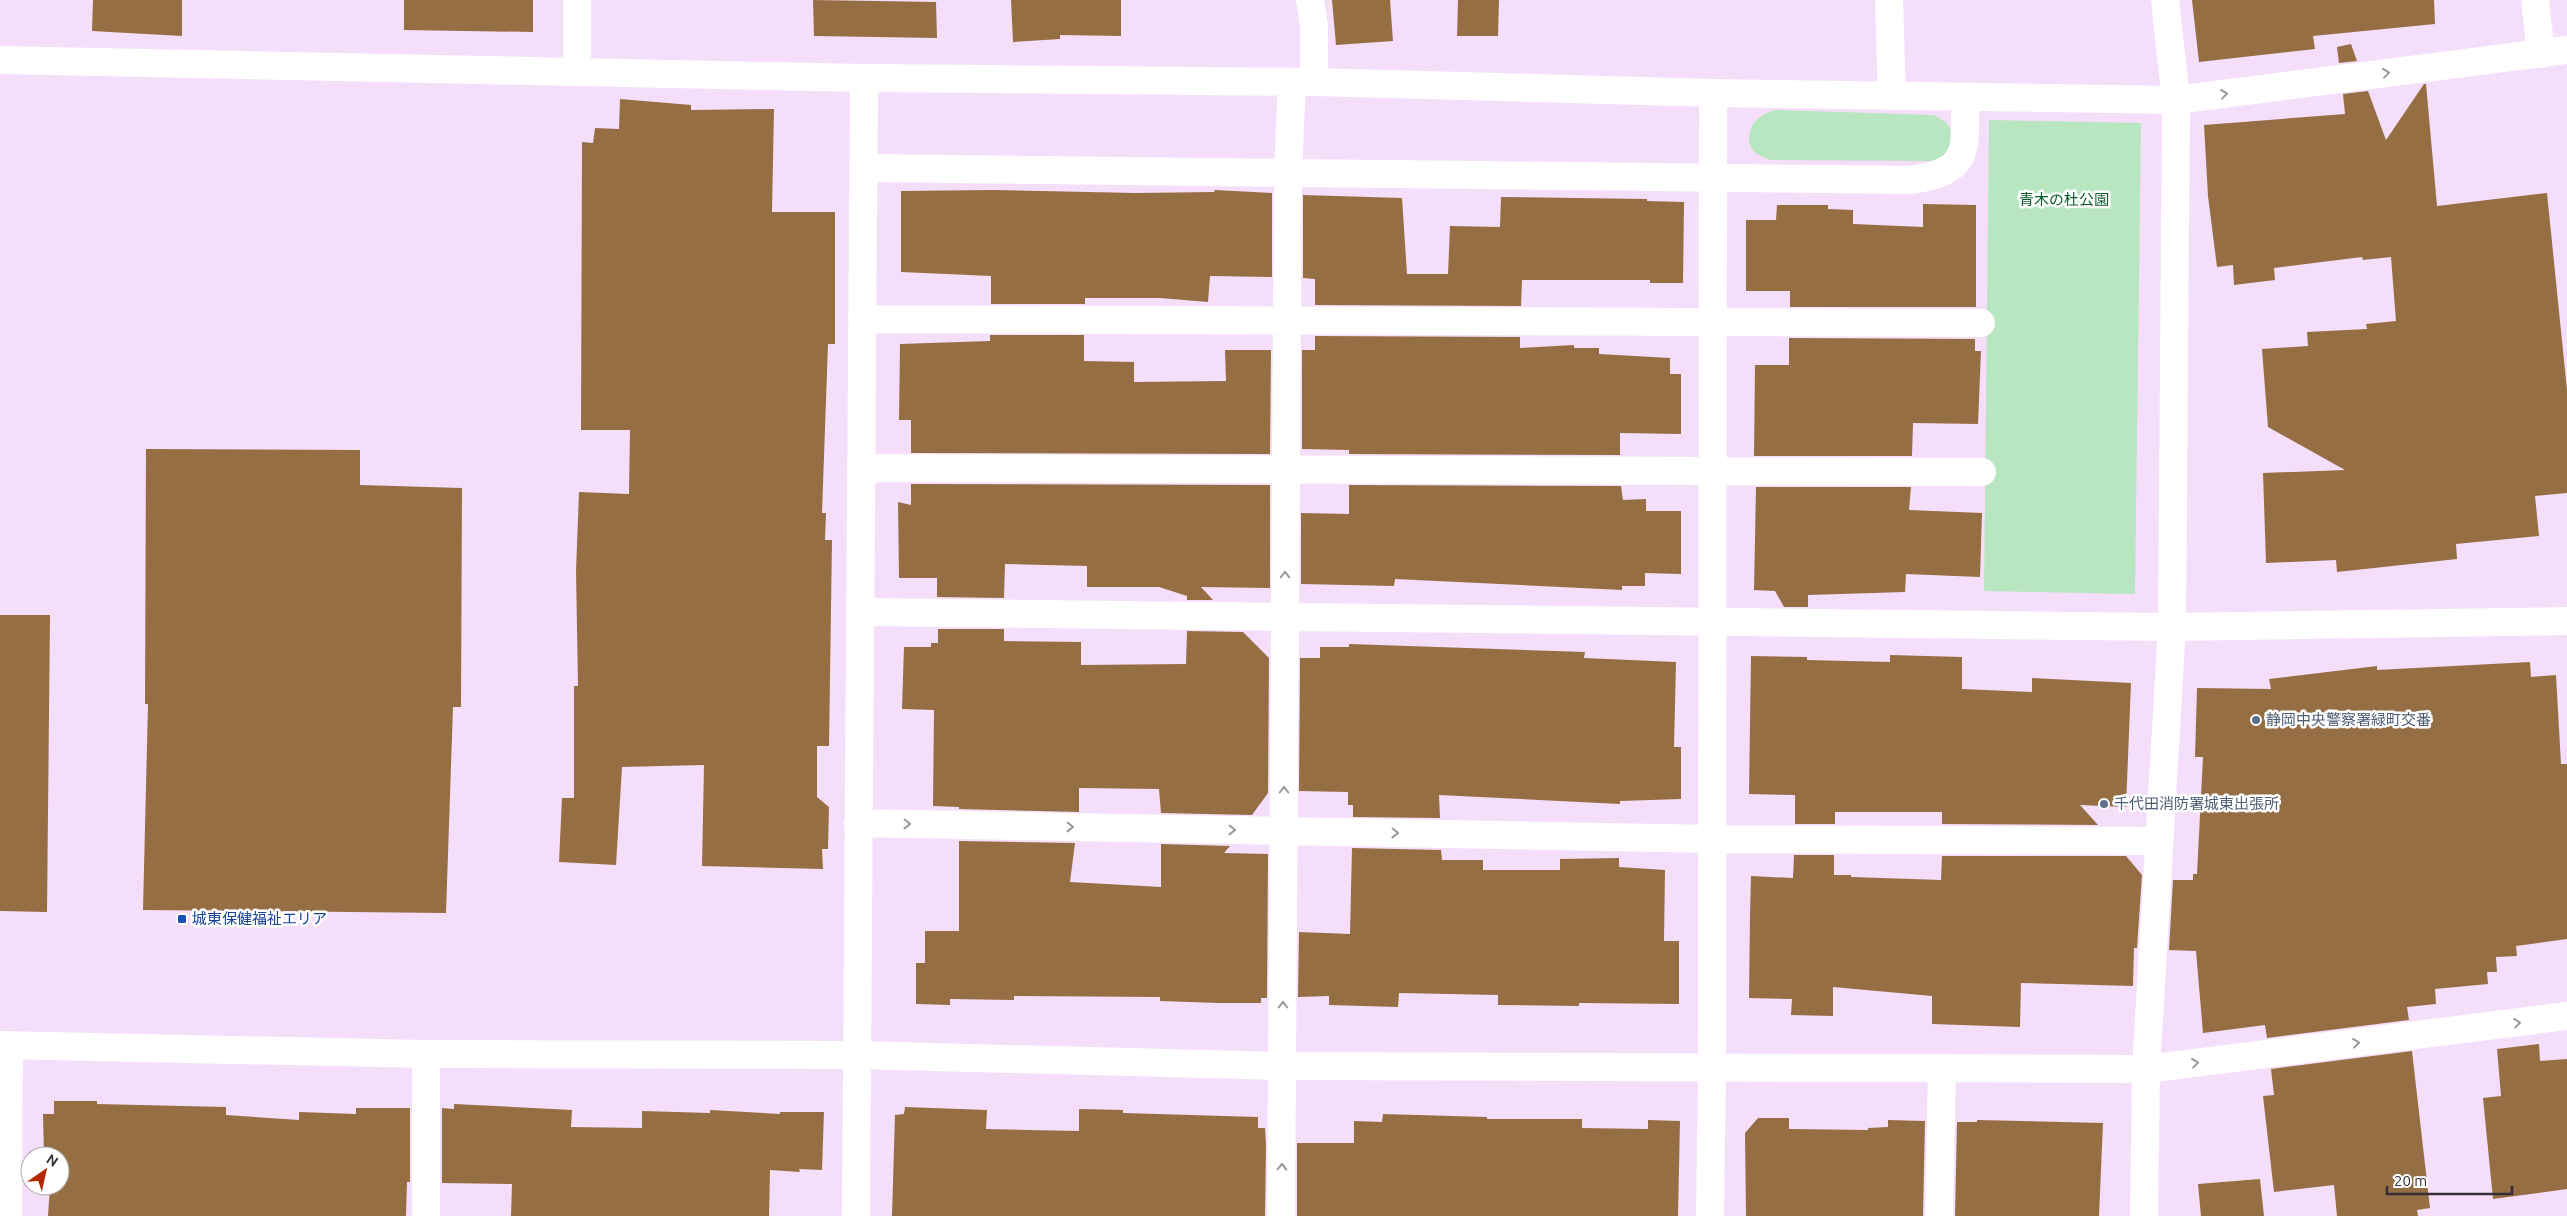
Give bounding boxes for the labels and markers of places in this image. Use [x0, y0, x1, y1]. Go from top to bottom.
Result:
place label: 静岡中央警察署緑町交番 [2266, 711, 2431, 728]
marker: 静岡中央警察署緑町交番 [2250, 714, 2262, 726]
place label: 千代田消防署城東出張所 [2114, 795, 2279, 812]
marker: 千代田消防署城東出張所 [2098, 798, 2110, 810]
place label: 城東保健福祉エリア [192, 910, 327, 927]
marker: 城東保健福祉エリア [176, 913, 188, 925]

